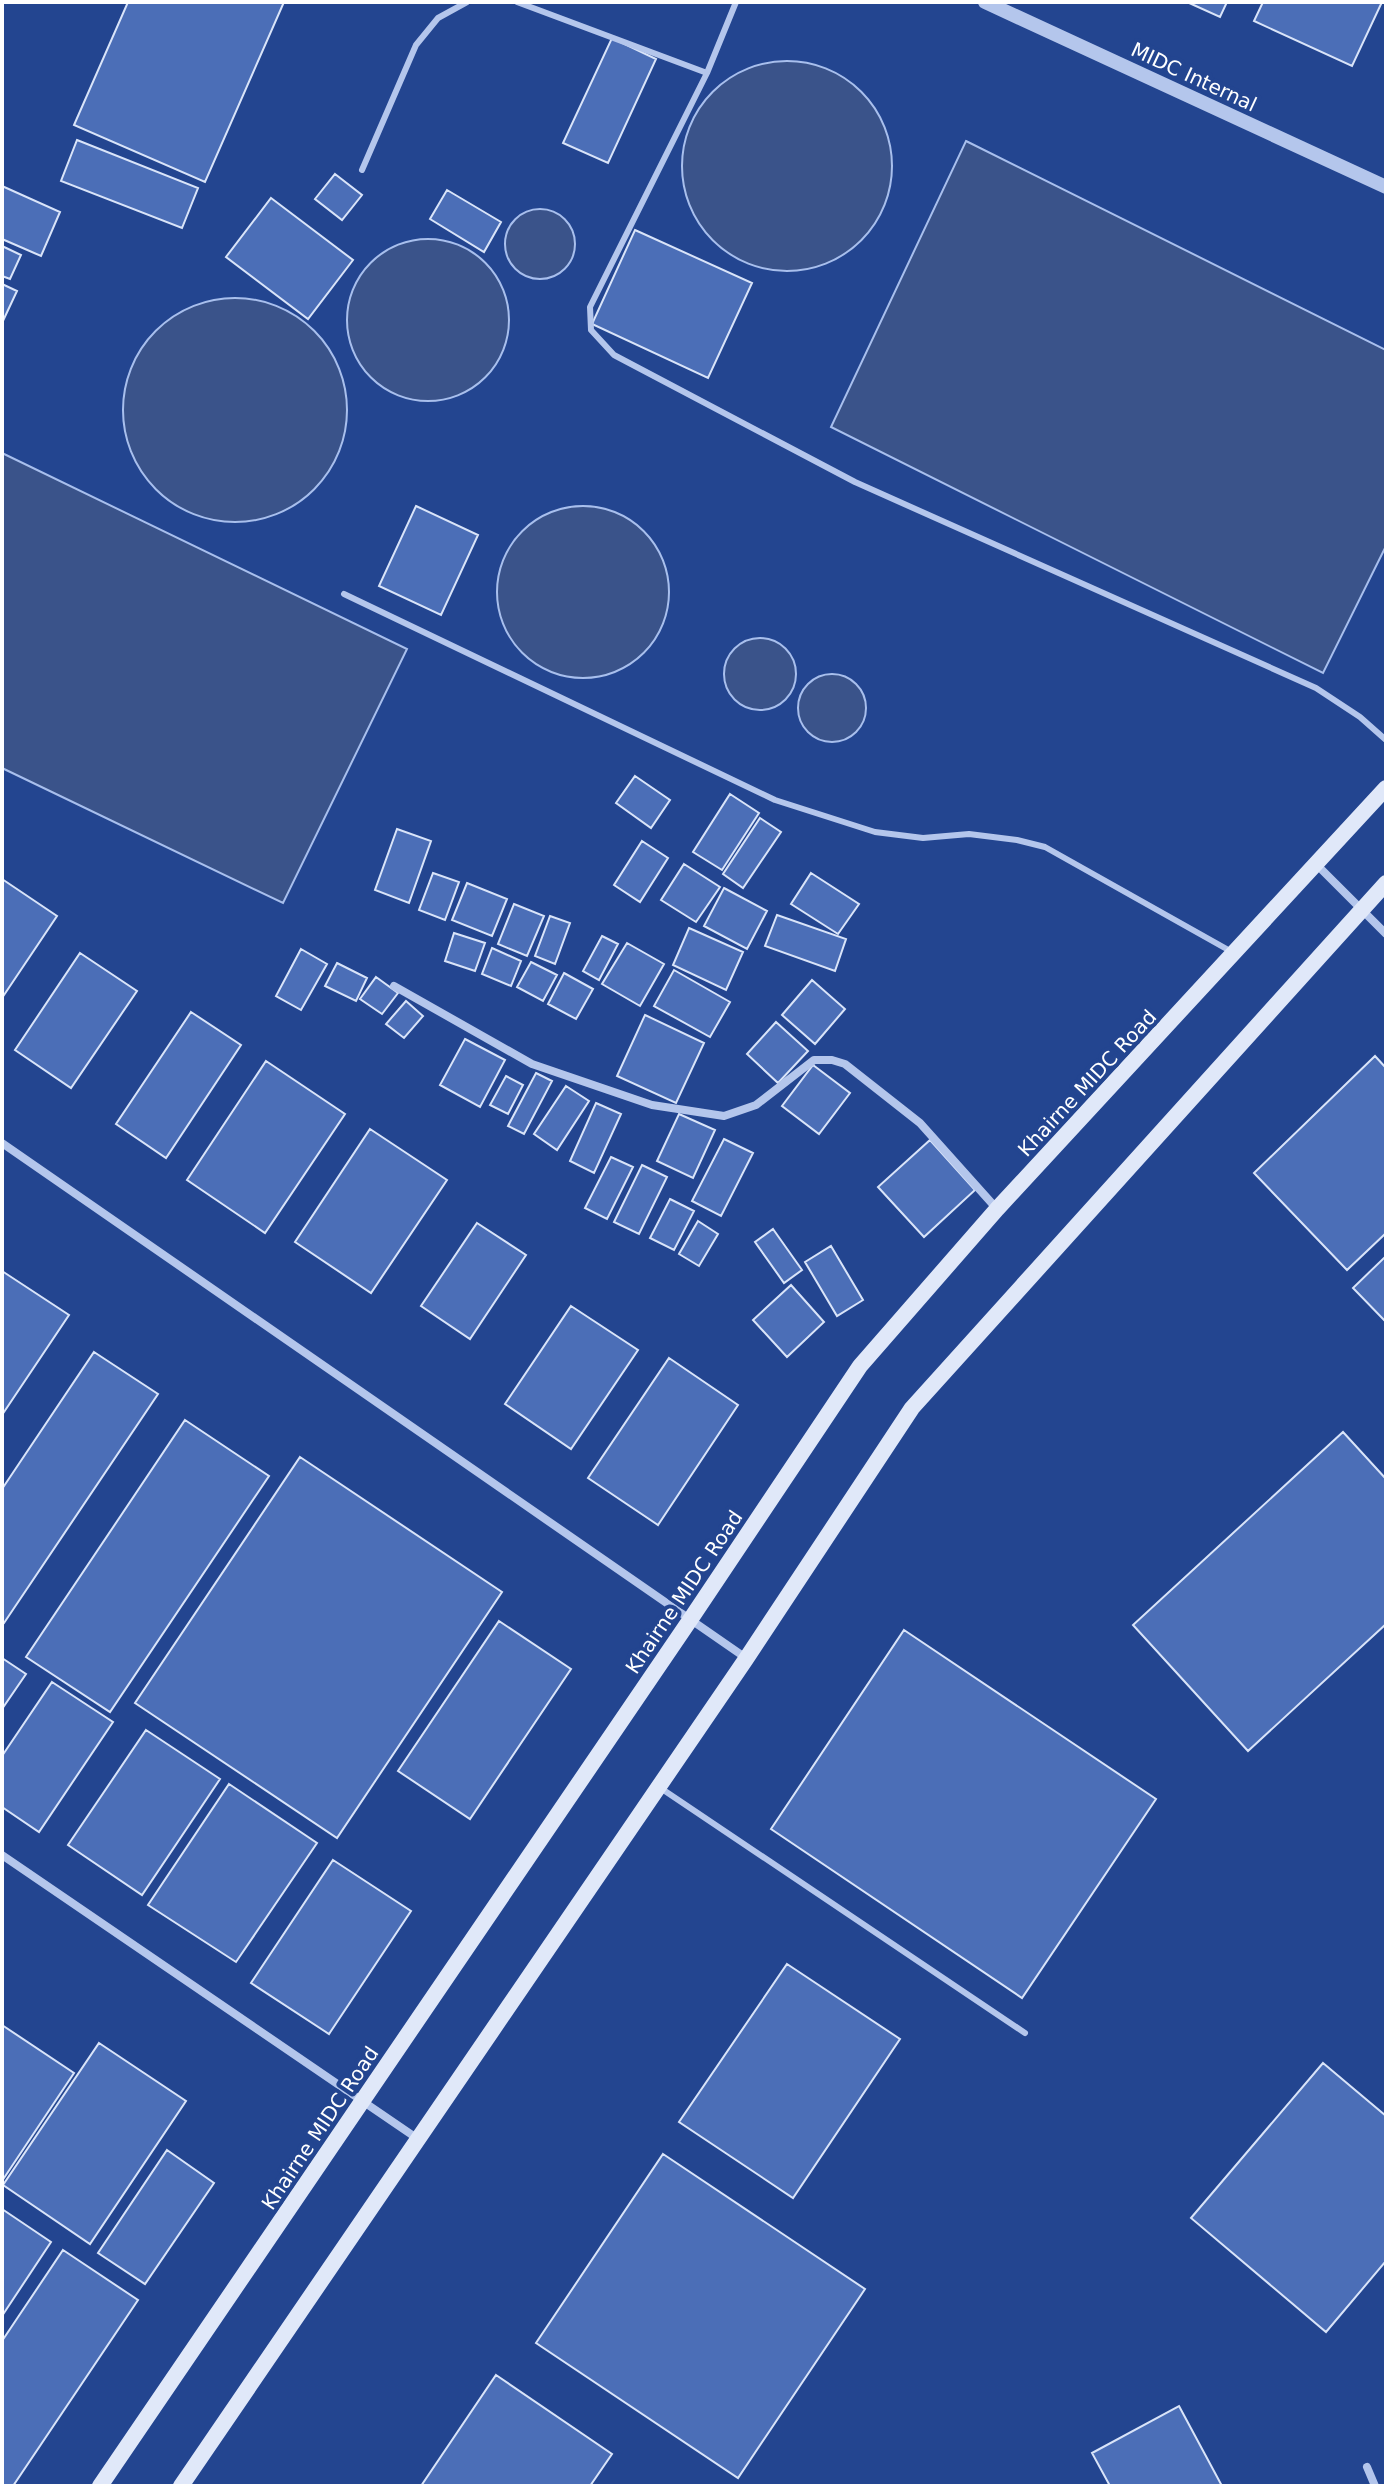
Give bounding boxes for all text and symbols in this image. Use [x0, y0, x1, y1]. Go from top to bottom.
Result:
street label: MIDC Internal [1127, 37, 1261, 117]
street label: Khairne MIDC Road [1013, 1005, 1161, 1161]
street label: Khairne MIDC Road [620, 1506, 748, 1678]
street label: Khairne MIDC Road [256, 2042, 384, 2214]

